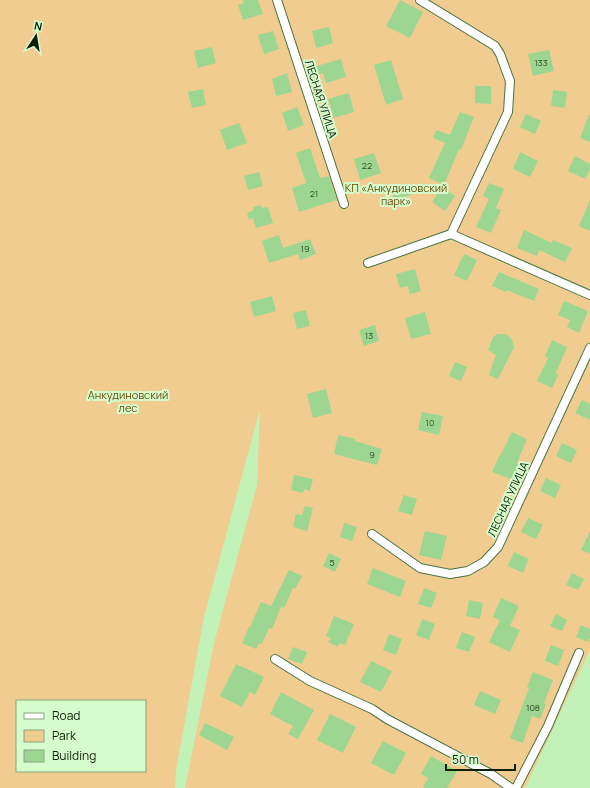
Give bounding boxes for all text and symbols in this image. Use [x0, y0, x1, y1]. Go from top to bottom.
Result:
north arrow [16, 16, 56, 56]
text: N [33, 18, 44, 34]
house number: 133 [534, 56, 548, 69]
street label: ЛЕСНАЯ УЛИЦА [302, 58, 341, 140]
house number: 22 [362, 159, 372, 172]
park label: КП «Анкудиновский парк» [345, 180, 447, 208]
house number: 21 [310, 187, 318, 200]
house number: 19 [300, 242, 310, 255]
house number: 13 [365, 329, 373, 342]
park label: Анкудиновский лес [88, 387, 168, 415]
house number: 10 [426, 416, 435, 429]
house number: 9 [369, 448, 375, 461]
street label: ЛЕСНАЯ УЛИЦА [484, 459, 532, 539]
house number: 5 [329, 556, 335, 569]
legend [16, 700, 146, 772]
house number: 108 [526, 701, 540, 714]
text: Road [52, 707, 80, 724]
text: Park [52, 727, 77, 744]
scale bar [446, 746, 515, 772]
text: Building [52, 747, 96, 764]
text: 50 m [452, 751, 479, 768]

